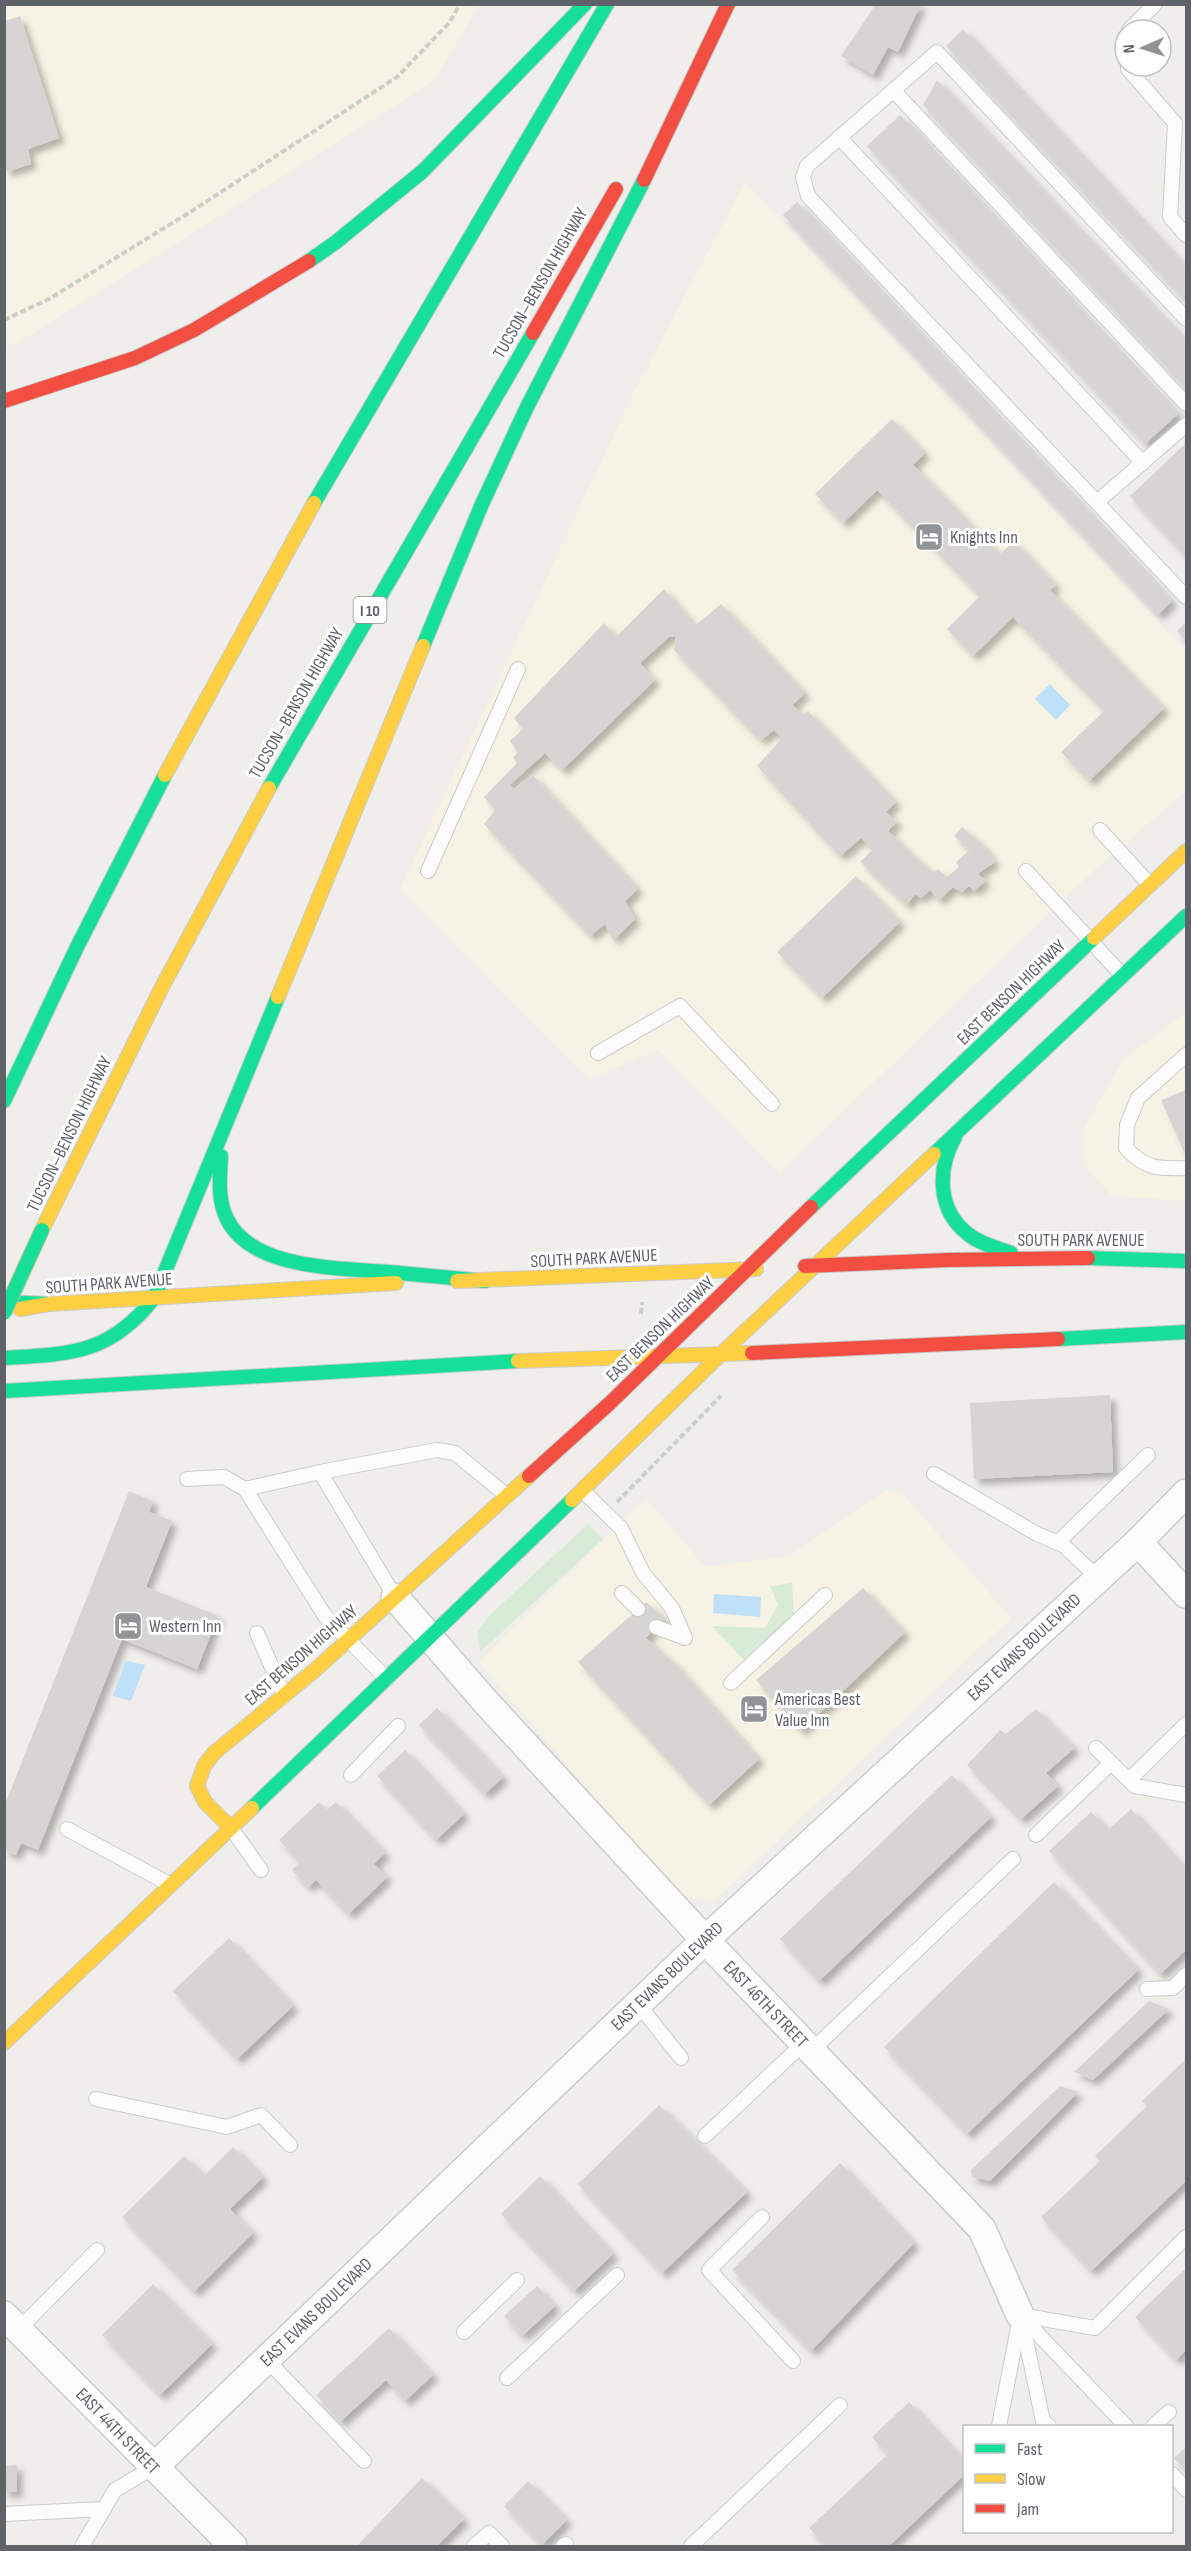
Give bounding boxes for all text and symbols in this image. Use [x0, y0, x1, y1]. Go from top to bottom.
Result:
north arrow [1113, 18, 1173, 78]
text: N [1120, 44, 1139, 53]
street label: TUCSON–BENSON HIGHWAY [489, 204, 592, 362]
hotel icon: Knights Inn [913, 521, 945, 553]
place label: Knights Inn [950, 527, 1018, 548]
road number: I 10 [354, 597, 386, 623]
street label: TUCSON–BENSON HIGHWAY [245, 624, 348, 782]
street label: EAST BENSON HIGHWAY [953, 935, 1070, 1049]
street label: TUCSON–BENSON HIGHWAY [23, 1053, 116, 1215]
street label: SOUTH PARK AVENUE [1017, 1230, 1145, 1251]
street label: SOUTH PARK AVENUE [530, 1245, 658, 1272]
street label: SOUTH PARK AVENUE [45, 1269, 173, 1298]
street label: EAST BENSON HIGHWAY [602, 1272, 719, 1386]
street label: EAST EVANS BOULEVARD [963, 1589, 1085, 1705]
street label: EAST BENSON HIGHWAY [241, 1600, 362, 1710]
hotel icon: Western Inn [112, 1610, 144, 1642]
place label: Western Inn [149, 1616, 221, 1637]
place label: Americas Best Value Inn [774, 1689, 861, 1731]
hotel icon: Americas Best Value Inn [738, 1693, 770, 1725]
street label: EAST EVANS BOULEVARD [607, 1918, 728, 2035]
street label: EAST 46TH STREET [719, 1957, 812, 2052]
street label: EAST EVANS BOULEVARD [256, 2254, 377, 2371]
street label: EAST 44TH STREET [71, 2384, 164, 2479]
legend [963, 2425, 1173, 2533]
text: Fast [1017, 2439, 1043, 2460]
text: Slow [1017, 2469, 1046, 2490]
text: Jam [1016, 2499, 1039, 2520]

